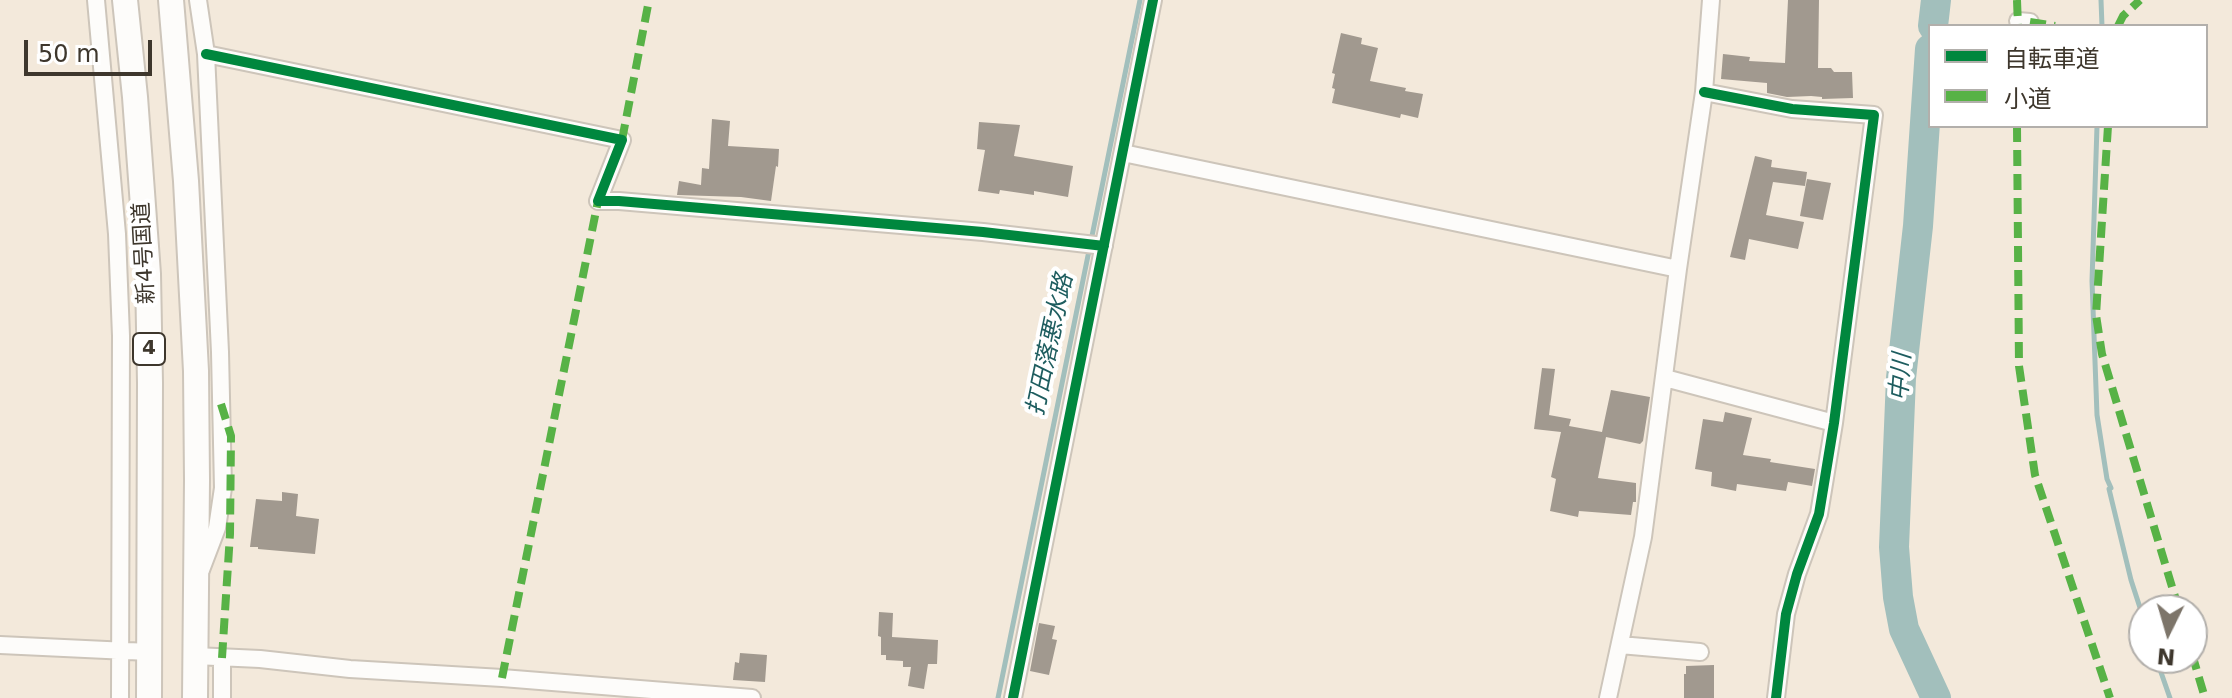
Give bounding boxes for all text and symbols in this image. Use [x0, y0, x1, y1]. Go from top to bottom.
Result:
scale bar [28, 24, 156, 74]
legend [1928, 24, 2208, 128]
text: 50 m [38, 40, 100, 68]
text: 自転車道 [2004, 45, 2100, 73]
text: 小道 [2004, 85, 2052, 113]
street label: 新4号国道 [129, 201, 161, 305]
water label: 打田落悪水路 [1022, 272, 1080, 418]
road number: 4 [133, 333, 165, 365]
water label: 中川 [1886, 352, 1918, 402]
north arrow [2128, 594, 2208, 674]
text: N [2156, 643, 2176, 670]

